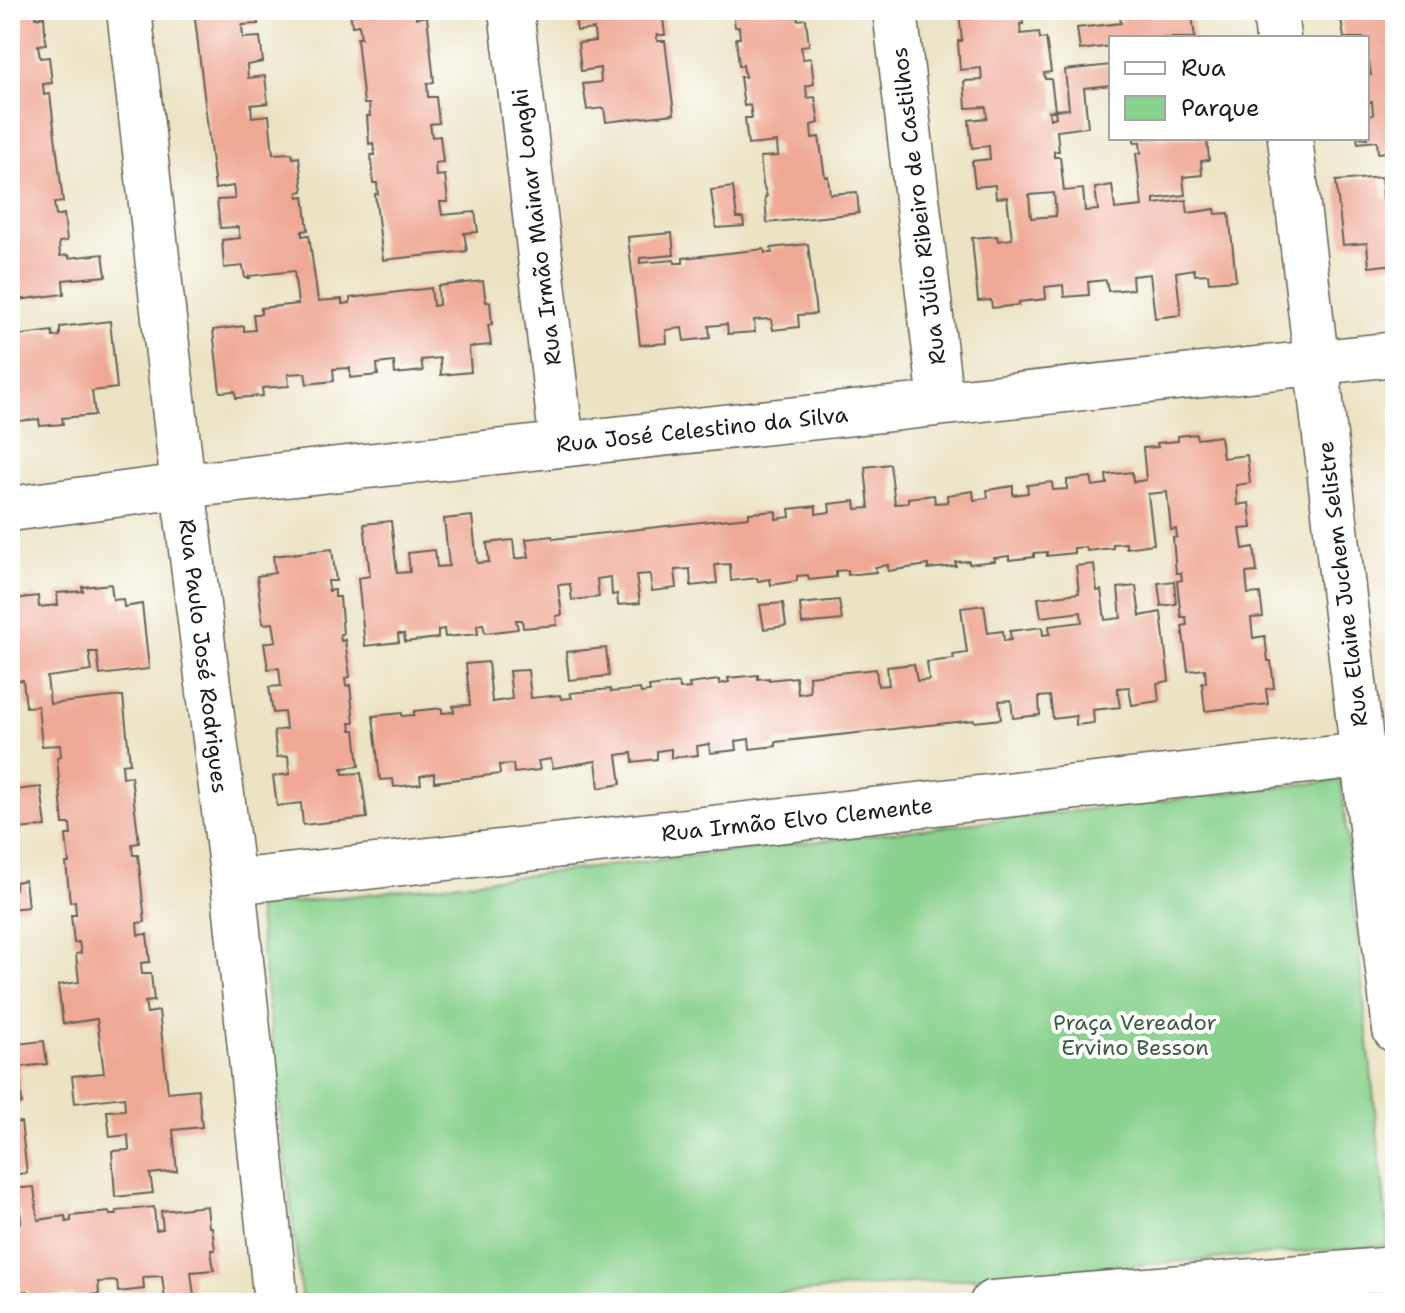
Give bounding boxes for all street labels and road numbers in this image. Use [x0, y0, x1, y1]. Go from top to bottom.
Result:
street label: Rua Júlio Ribeiro de Castilhos [885, 46, 952, 366]
street label: Rua Irmão Mainar Longhi [505, 87, 568, 367]
street label: Rua José Celestino da Silva [555, 400, 850, 459]
street label: Rua Elaine Juchem Selistre [1311, 440, 1374, 728]
street label: Rua Paulo José Rodrigues [172, 517, 235, 795]
street label: Rua Irmão Elvo Clemente [660, 791, 934, 848]

